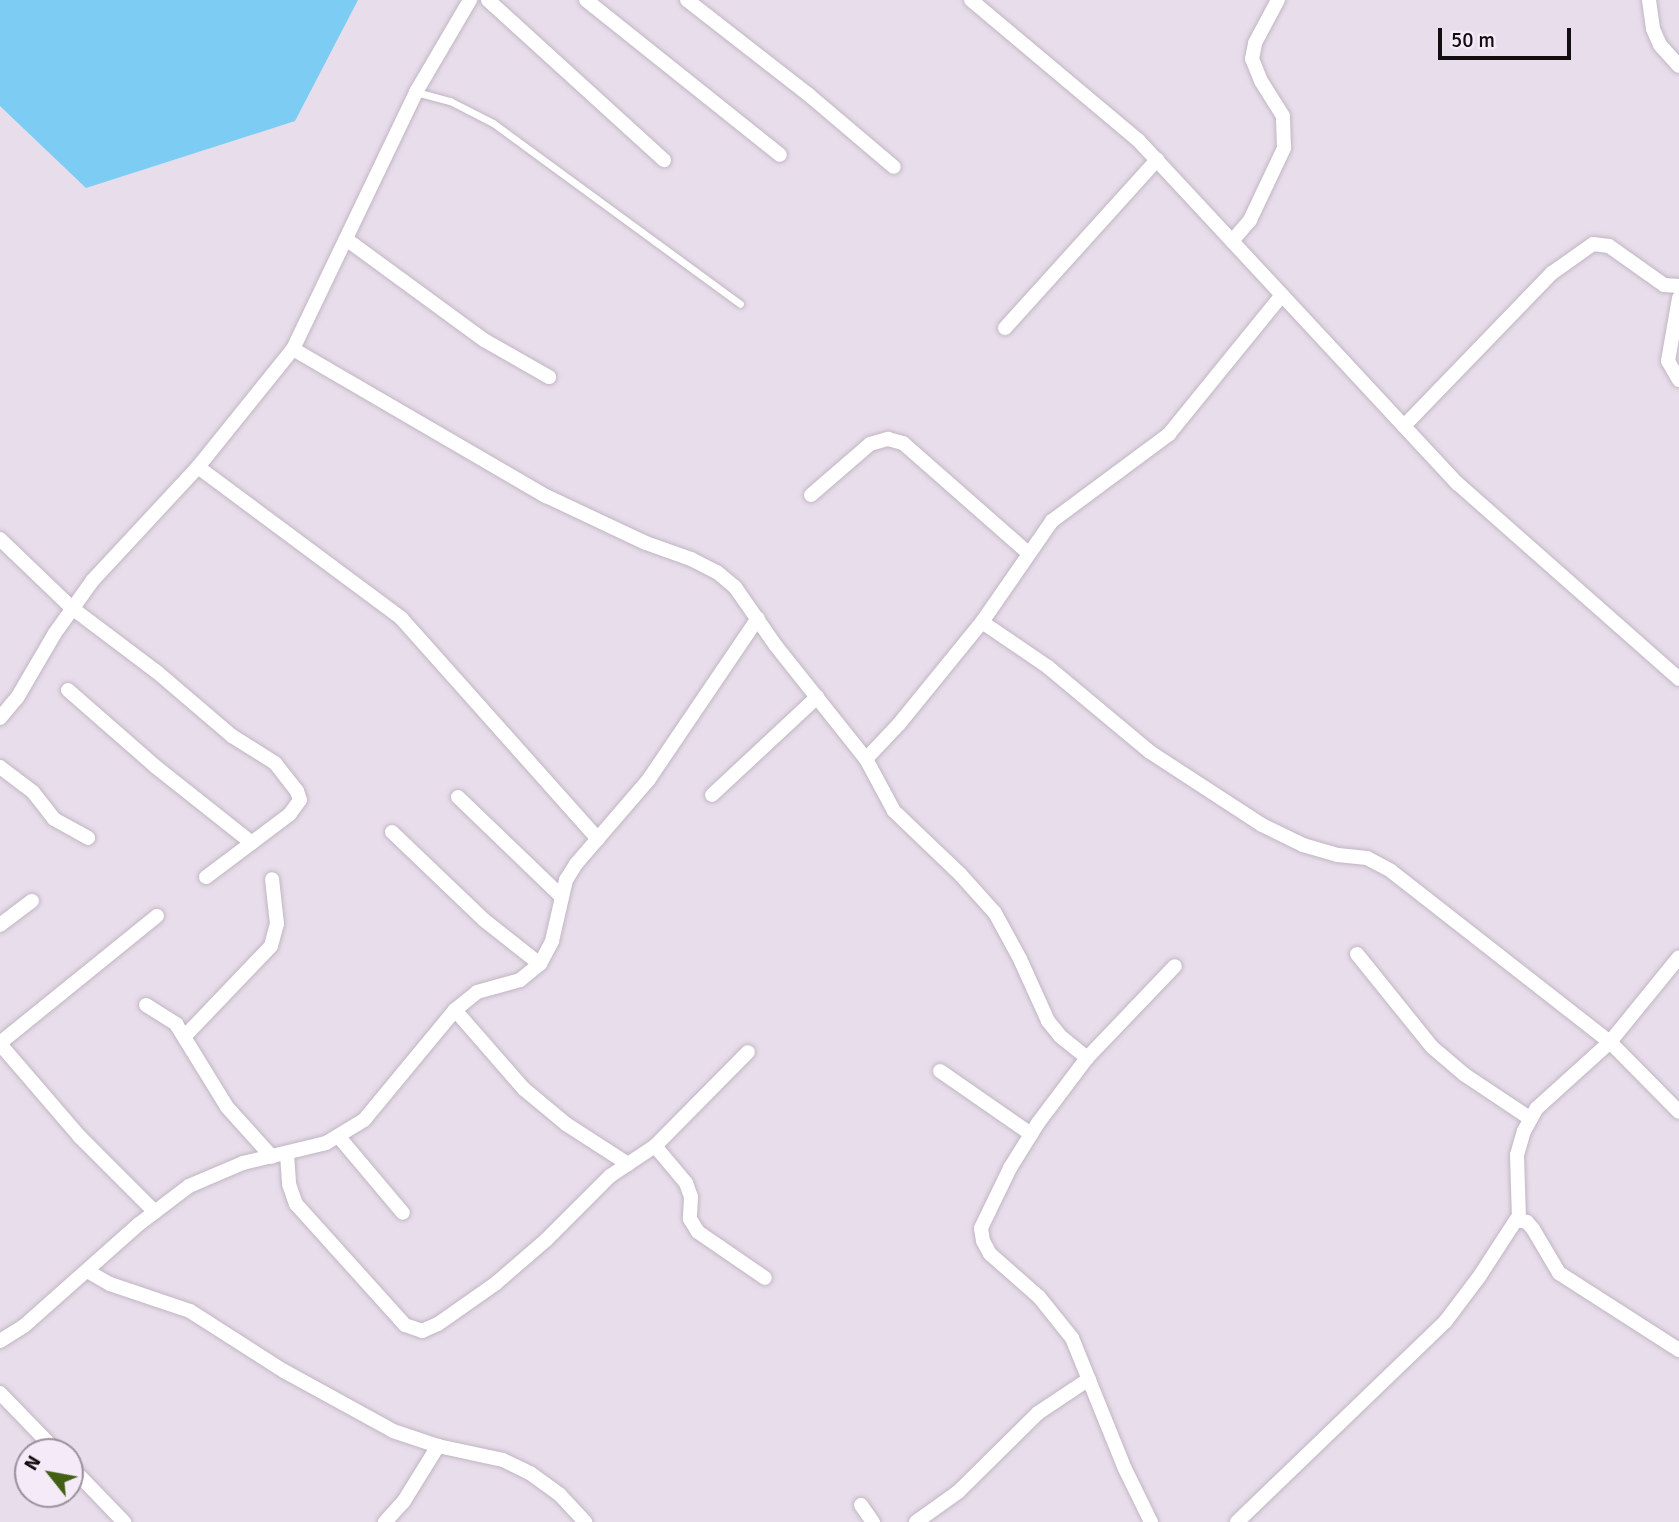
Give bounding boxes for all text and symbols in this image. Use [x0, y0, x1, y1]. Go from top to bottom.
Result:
scale bar [1441, 14, 1574, 58]
text: 50 m [1451, 27, 1495, 53]
north arrow [14, 1438, 84, 1508]
text: N [19, 1451, 46, 1475]

